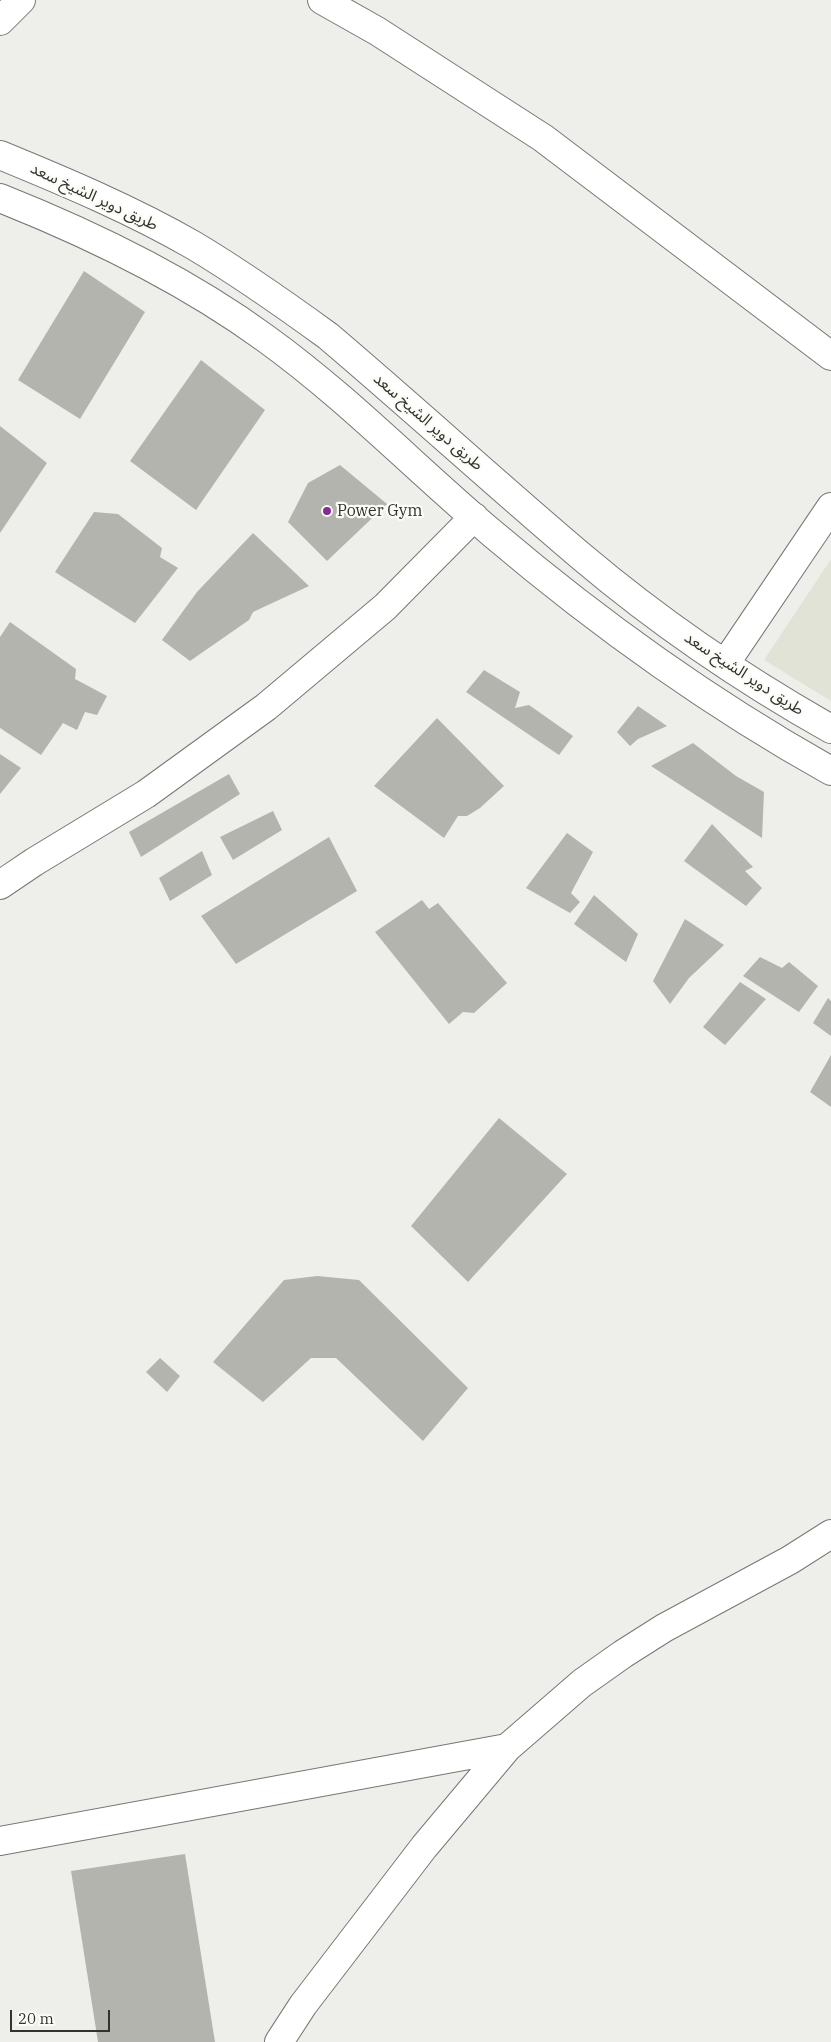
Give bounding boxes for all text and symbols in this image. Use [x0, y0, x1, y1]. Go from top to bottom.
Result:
street label: طريق دوير الشيخ سعد [27, 159, 161, 235]
street label: طريق دوير الشيخ سعد [369, 369, 487, 475]
place label: Power Gym [337, 501, 423, 521]
marker: Power Gym [321, 505, 333, 517]
street label: طريق دوير الشيخ سعد [681, 628, 807, 720]
scale bar [12, 2000, 112, 2032]
text: 20 m [18, 2009, 54, 2028]

